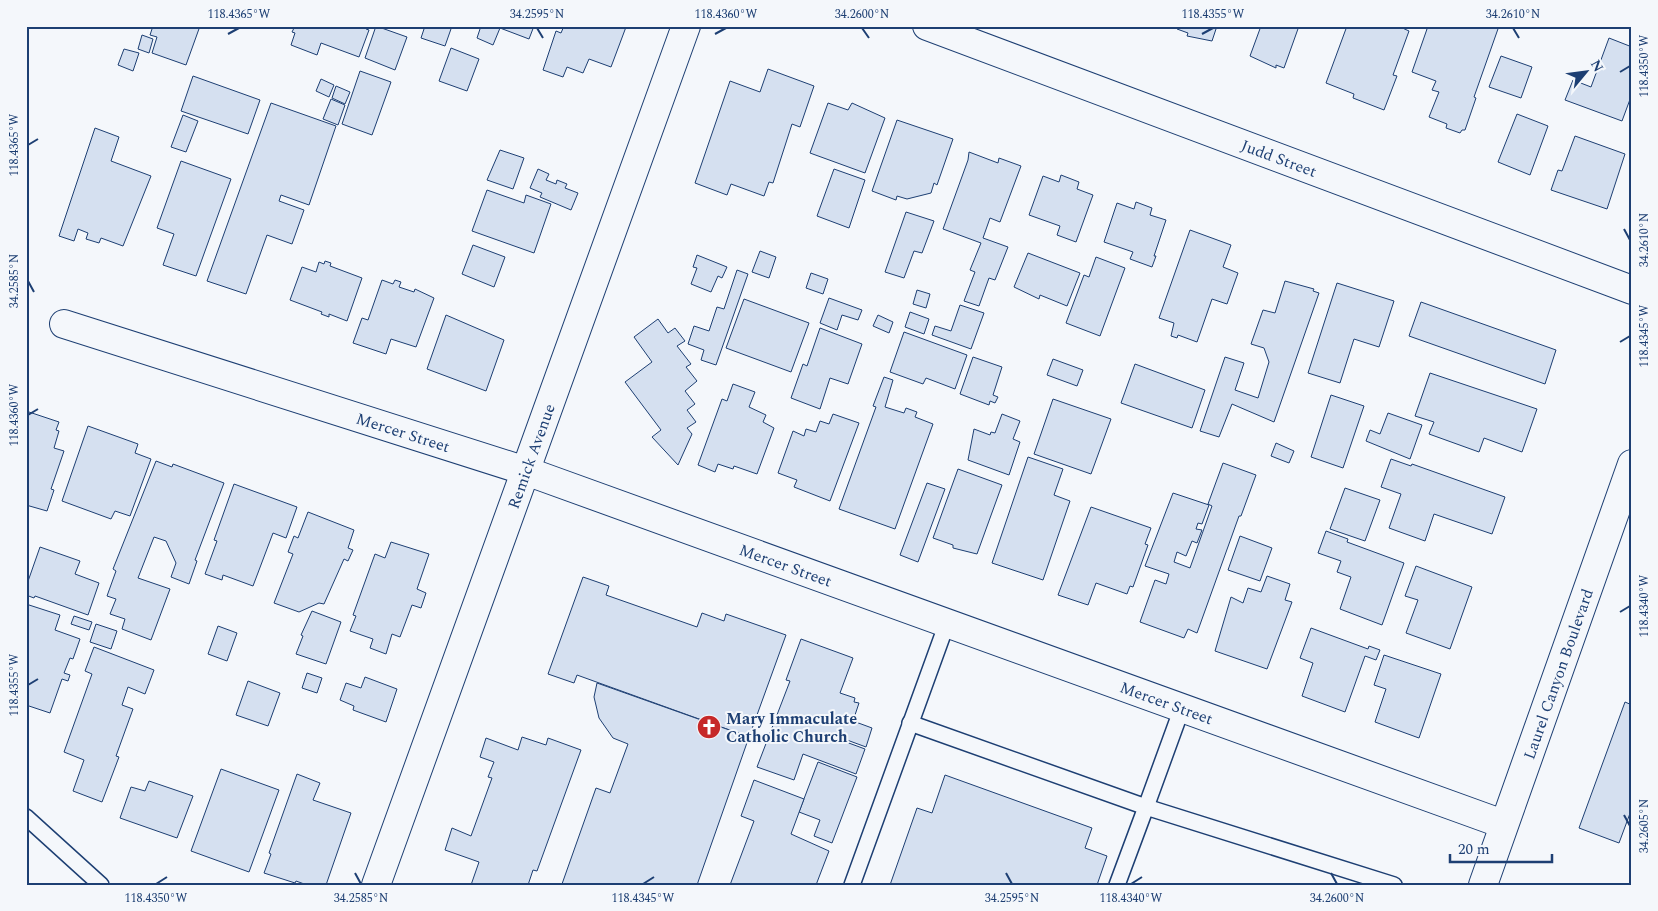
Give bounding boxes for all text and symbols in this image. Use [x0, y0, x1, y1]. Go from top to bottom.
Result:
text: 118.4365°W [208, 5, 271, 24]
text: 34.2595°N [510, 5, 564, 24]
text: 118.4360°W [695, 5, 758, 24]
text: 34.2600°N [835, 5, 889, 24]
text: 118.4355°W [1182, 5, 1245, 24]
text: 34.2610°N [1486, 5, 1540, 24]
text: 118.4350°W [1635, 34, 1654, 97]
north arrow [1560, 48, 1610, 98]
text: N [1585, 56, 1609, 76]
text: 118.4365°W [5, 113, 24, 176]
street label: Judd Street [1238, 134, 1320, 184]
text: 34.2610°N [1635, 213, 1654, 267]
text: 34.2585°N [5, 254, 24, 308]
text: 118.4345°W [1635, 304, 1654, 367]
text: 118.4360°W [5, 383, 24, 446]
street label: Remick Avenue [502, 400, 562, 512]
street label: Mercer Street [353, 407, 453, 459]
street label: Mercer Street [736, 538, 836, 594]
text: 118.4340°W [1635, 574, 1654, 637]
street label: Laurel Canyon Boulevard [1517, 585, 1600, 763]
text: 118.4355°W [5, 653, 24, 716]
street label: Mercer Street [1116, 676, 1216, 731]
place label: Mary Immaculate Catholic Church [726, 707, 857, 749]
church icon: Mary Immaculate Catholic Church [696, 714, 722, 740]
text: 34.2605°N [1635, 799, 1654, 853]
scale bar [1450, 831, 1553, 863]
text: 20 m [1458, 838, 1490, 861]
text: 118.4350°W [125, 889, 188, 908]
text: 34.2585°N [334, 889, 388, 908]
text: 118.4345°W [612, 889, 675, 908]
text: 34.2595°N [985, 889, 1039, 908]
text: 118.4340°W [1100, 889, 1163, 908]
text: 34.2600°N [1310, 889, 1364, 908]

